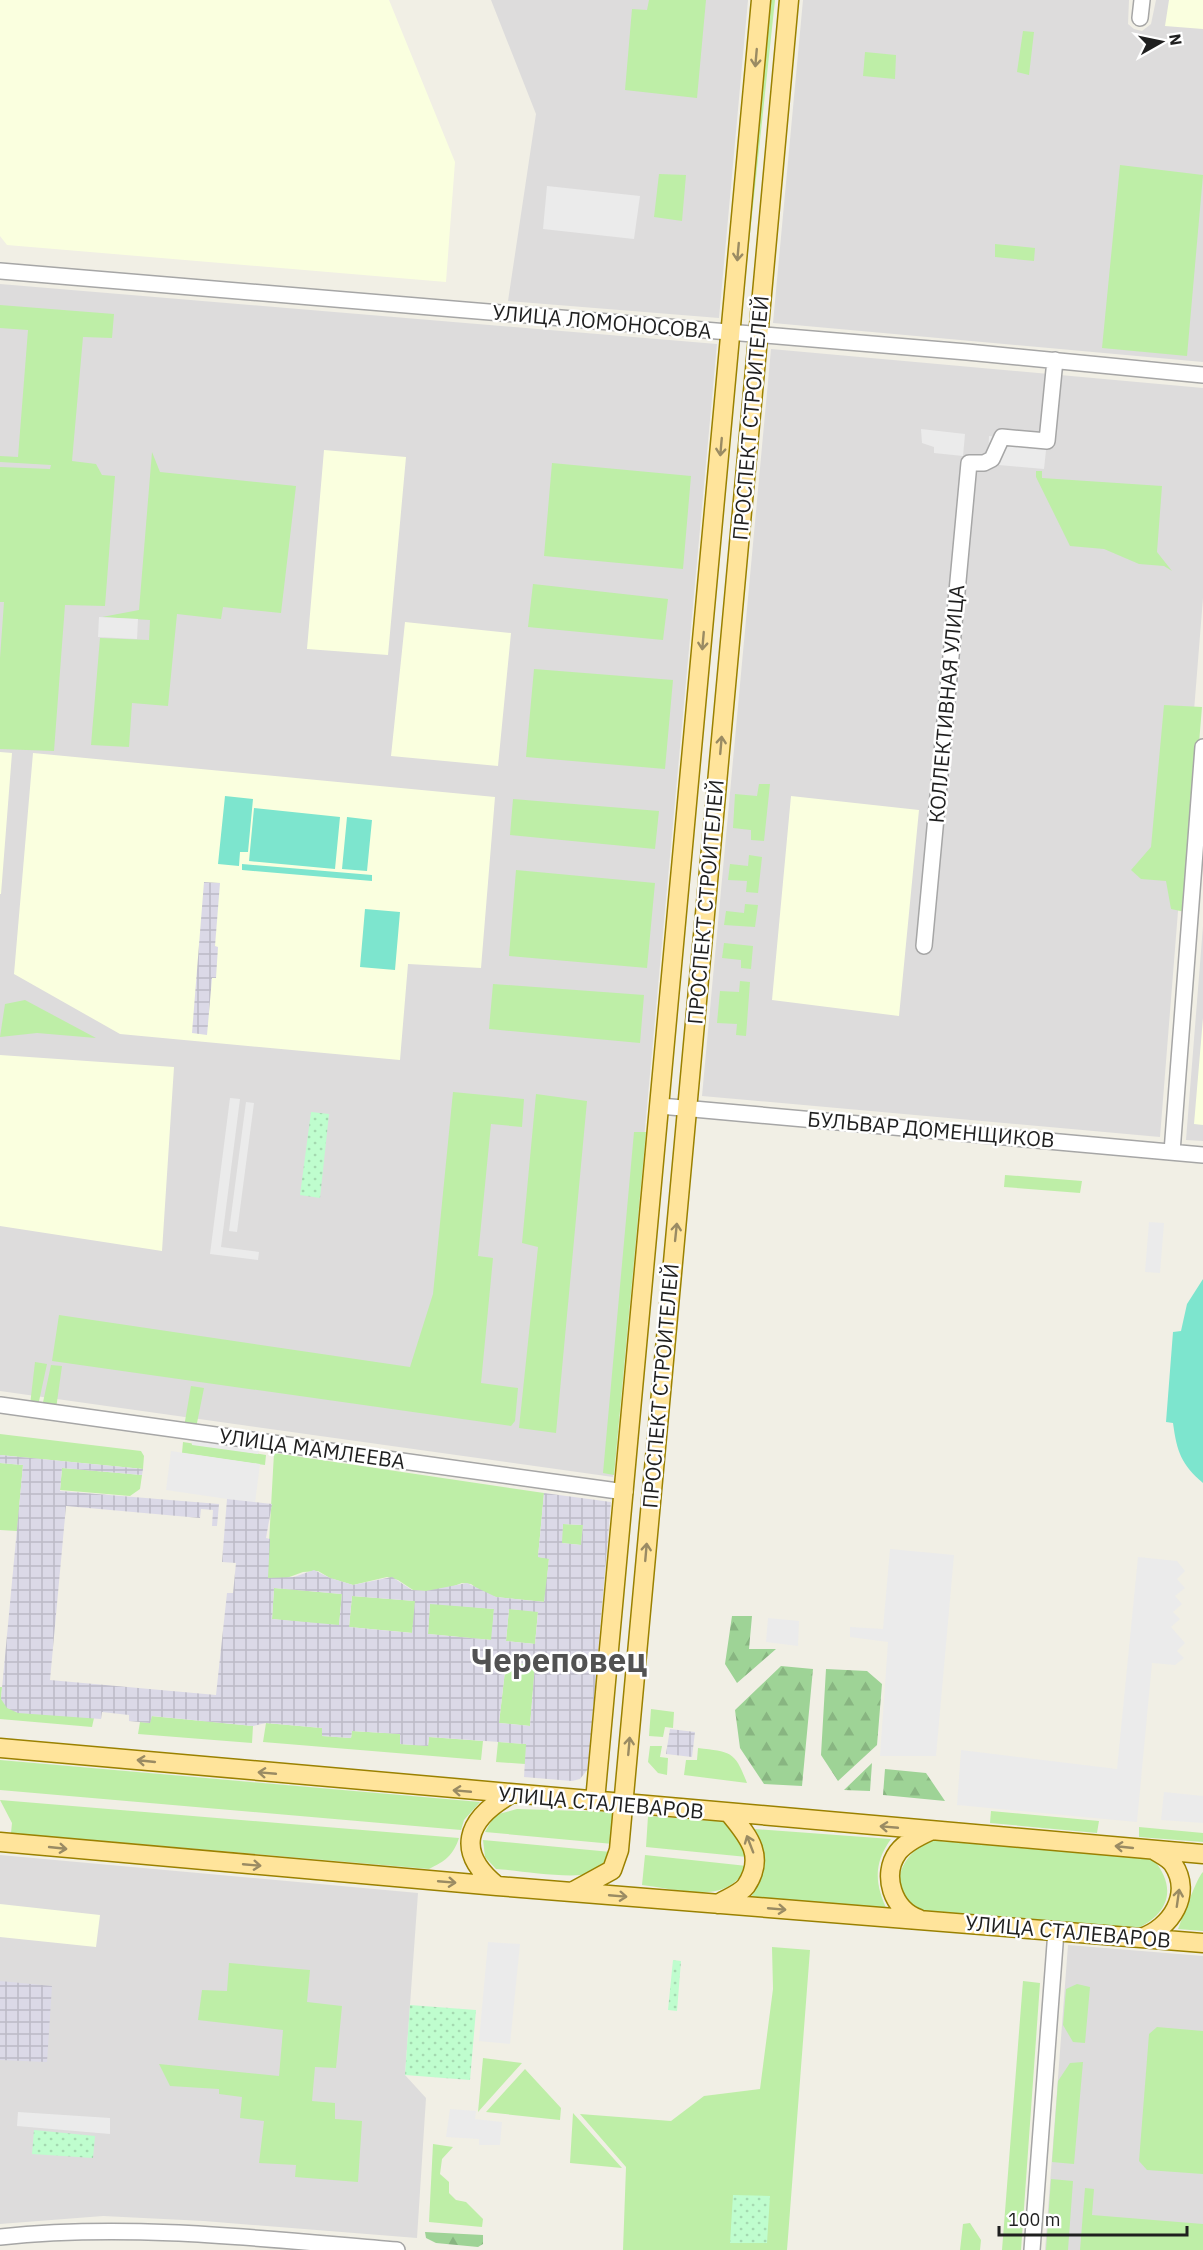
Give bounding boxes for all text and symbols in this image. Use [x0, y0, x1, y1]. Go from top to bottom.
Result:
north arrow [1131, 12, 1191, 72]
text: N [1165, 32, 1187, 47]
one-way arrow [750, 48, 761, 68]
one-way arrow [732, 242, 743, 262]
street label: ПРОСПЕКТ СТРОИТЕЛЕЙ [725, 294, 775, 542]
street label: УЛИЦА ЛОМОНОСОВА [491, 297, 713, 345]
one-way arrow [715, 436, 726, 456]
street label: КОЛЛЕКТИВНАЯ УЛИЦА [922, 583, 970, 824]
one-way arrow [697, 630, 708, 650]
one-way arrow [716, 736, 727, 755]
street label: ПРОСПЕКТ СТРОИТЕЛЕЙ [680, 778, 730, 1026]
street label: БУЛЬВАР ДОМЕНЩИКОВ [806, 1104, 1056, 1154]
one-way arrow [671, 1222, 682, 1242]
street label: ПРОСПЕКТ СТРОИТЕЛЕЙ [635, 1262, 685, 1510]
street label: УЛИЦА МАМЛЕЕВА [217, 1421, 407, 1475]
one-way arrow [641, 1542, 652, 1562]
district label: Череповец [471, 1638, 647, 1681]
one-way arrow [624, 1736, 635, 1756]
one-way arrow [136, 1755, 156, 1766]
one-way arrow [258, 1767, 278, 1778]
street label: УЛИЦА СТАЛЕВАРОВ [497, 1779, 705, 1825]
one-way arrow [452, 1785, 472, 1796]
one-way arrow [880, 1821, 900, 1832]
one-way arrow [744, 1835, 755, 1853]
one-way arrow [1114, 1841, 1134, 1852]
one-way arrow [48, 1843, 68, 1854]
one-way arrow [242, 1860, 262, 1871]
one-way arrow [436, 1877, 456, 1888]
one-way arrow [1173, 1889, 1184, 1908]
one-way arrow [607, 1891, 627, 1902]
one-way arrow [766, 1904, 786, 1915]
street label: УЛИЦА СТАЛЕВАРОВ [964, 1908, 1172, 1954]
scale bar [999, 2199, 1186, 2237]
text: 100 m [1008, 2208, 1060, 2231]

